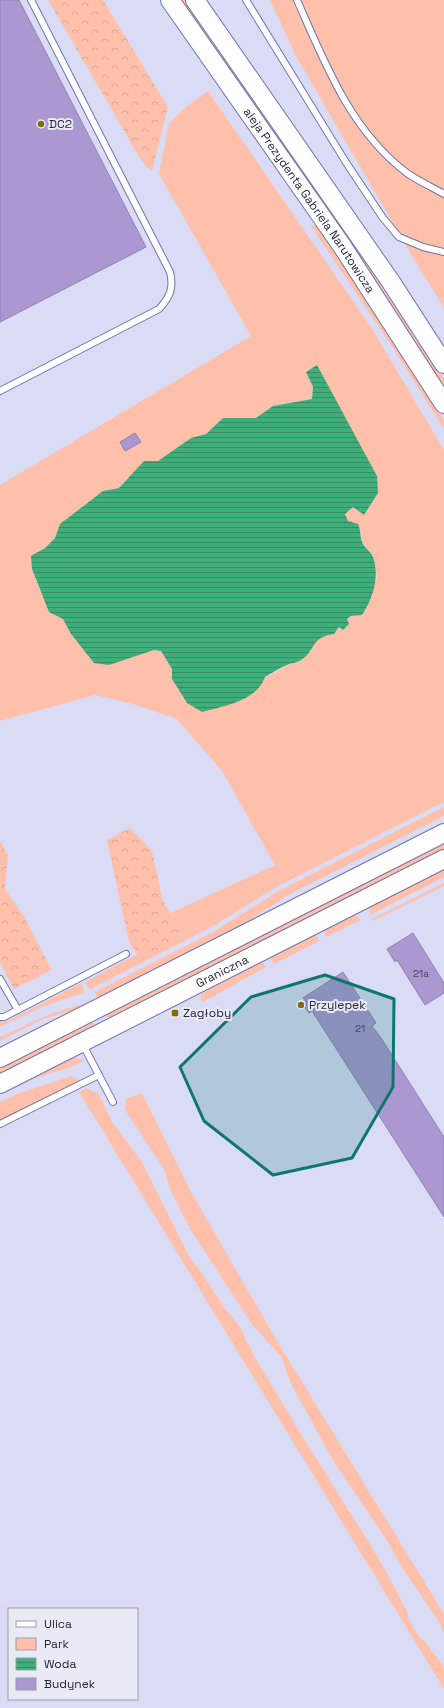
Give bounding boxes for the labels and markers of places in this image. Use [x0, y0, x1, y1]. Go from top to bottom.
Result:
place label: DC2 [49, 116, 72, 132]
marker: DC2 [36, 119, 46, 129]
place label: Przylepek [309, 997, 366, 1013]
marker: Przylepek [296, 1000, 306, 1010]
place label: Zagłoby [183, 1005, 231, 1021]
marker: Zagłoby [170, 1008, 180, 1018]

